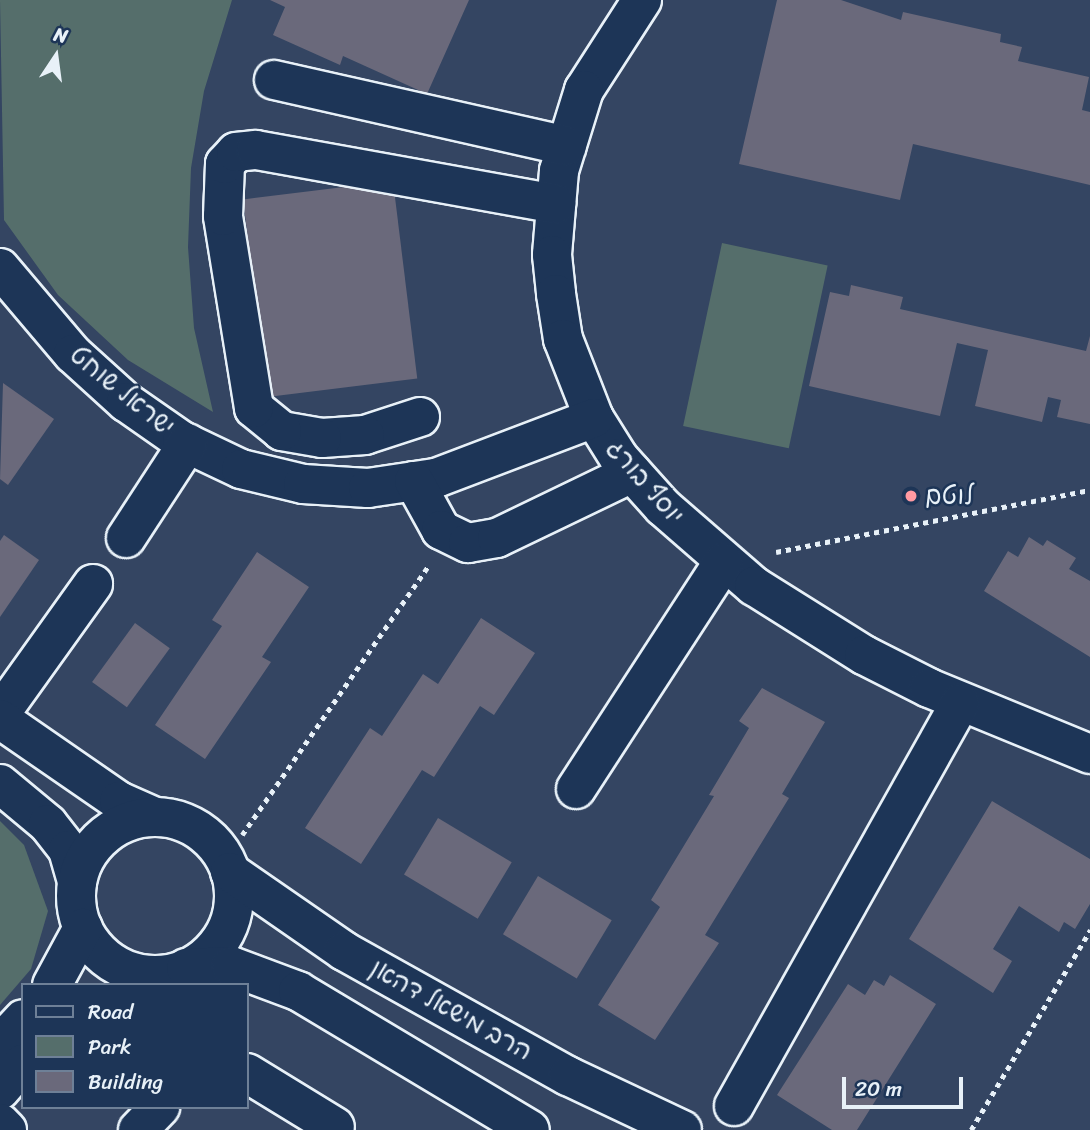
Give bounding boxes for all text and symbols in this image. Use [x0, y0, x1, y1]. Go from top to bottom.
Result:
text: N [51, 17, 71, 53]
north arrow [21, 21, 91, 91]
street label: ישראל שוחט [63, 339, 181, 443]
street label: יוסף בורג [600, 433, 690, 531]
place label: לוטם [925, 480, 974, 512]
marker: לוטם [903, 488, 919, 504]
street label: הרב מישאל דהאן [364, 953, 538, 1067]
legend [21, 983, 248, 1109]
text: Road [88, 993, 133, 1031]
text: Park [88, 1028, 131, 1066]
text: Building [88, 1063, 163, 1101]
scale bar [845, 1064, 966, 1108]
text: 20 m [855, 1070, 902, 1108]

